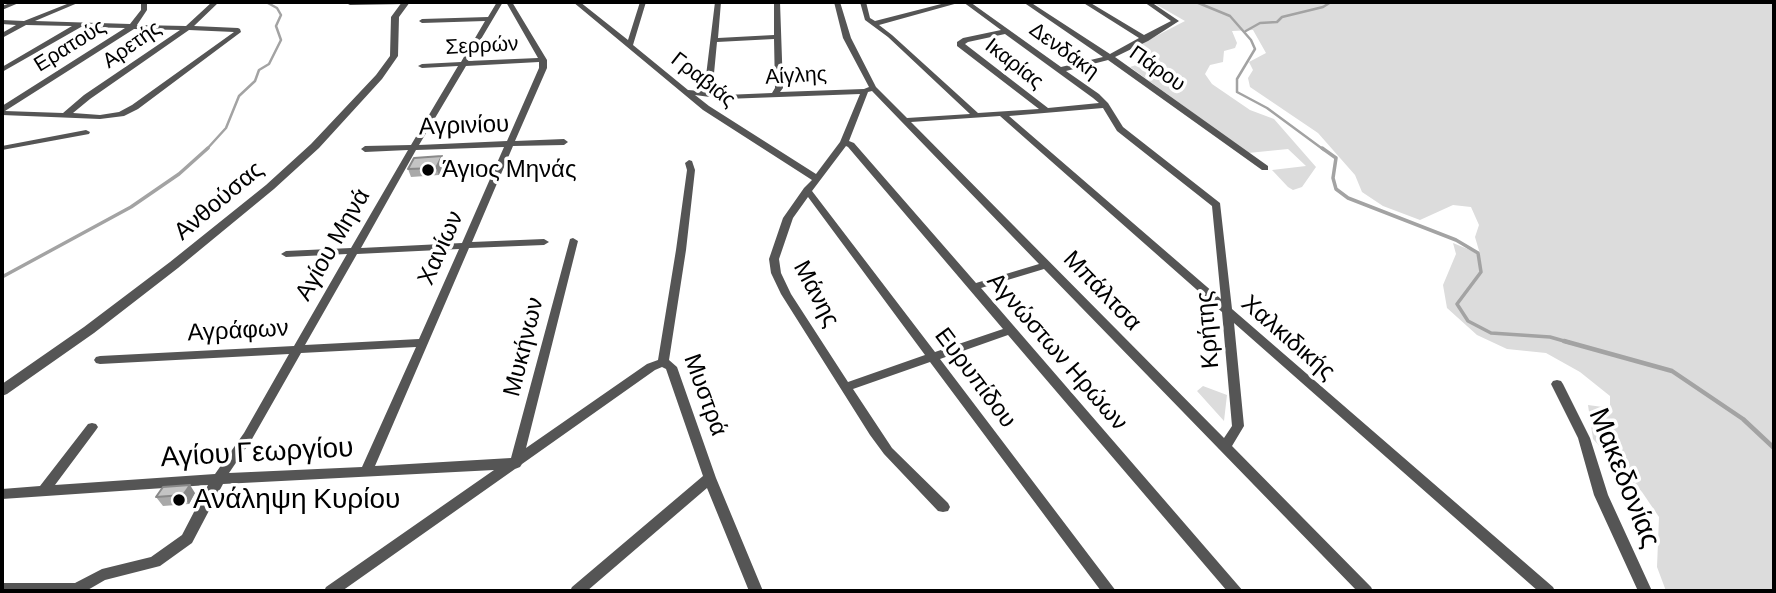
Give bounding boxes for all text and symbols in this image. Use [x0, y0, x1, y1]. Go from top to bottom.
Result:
street label: Ερατούς [30, 14, 110, 78]
street label: Αρετής [98, 16, 166, 74]
street label: Δενδάκη [1024, 17, 1104, 85]
street label: Σερρών [445, 32, 519, 60]
street label: Ικαρίας [980, 33, 1048, 95]
street label: Πάρου [1124, 41, 1190, 97]
street label: Γραβιάς [666, 47, 740, 113]
street label: Αίγλης [765, 62, 827, 90]
street label: Αγρινίου [418, 110, 510, 142]
street label: Ανθούσας [169, 155, 269, 247]
place label: Άγιος Μηνάς [442, 156, 576, 184]
marker: Άγιος Μηνάς [420, 162, 436, 178]
street label: Αγίου Μηνά [289, 184, 377, 306]
street label: Χανίων [412, 207, 470, 289]
street label: Μπάλτσα [1057, 245, 1147, 337]
street label: Μάνης [787, 256, 845, 332]
street label: Αγνώστων Ηρώων [981, 267, 1133, 437]
street label: Χαλκιδικής [1235, 289, 1341, 387]
street label: Κρήτης [1190, 290, 1226, 370]
street label: Μυκήνων [498, 294, 550, 400]
street label: Αγράφων [187, 314, 289, 348]
street label: Ευρυπίδου [928, 322, 1022, 434]
street label: Μυστρά [677, 350, 733, 440]
street label: Μακεδονίας [1581, 404, 1667, 552]
street label: Αγίου Γεωργίου [160, 431, 354, 475]
place label: Ανάληψη Κυρίου [193, 483, 400, 517]
marker: Ανάληψη Κυρίου [171, 492, 187, 508]

